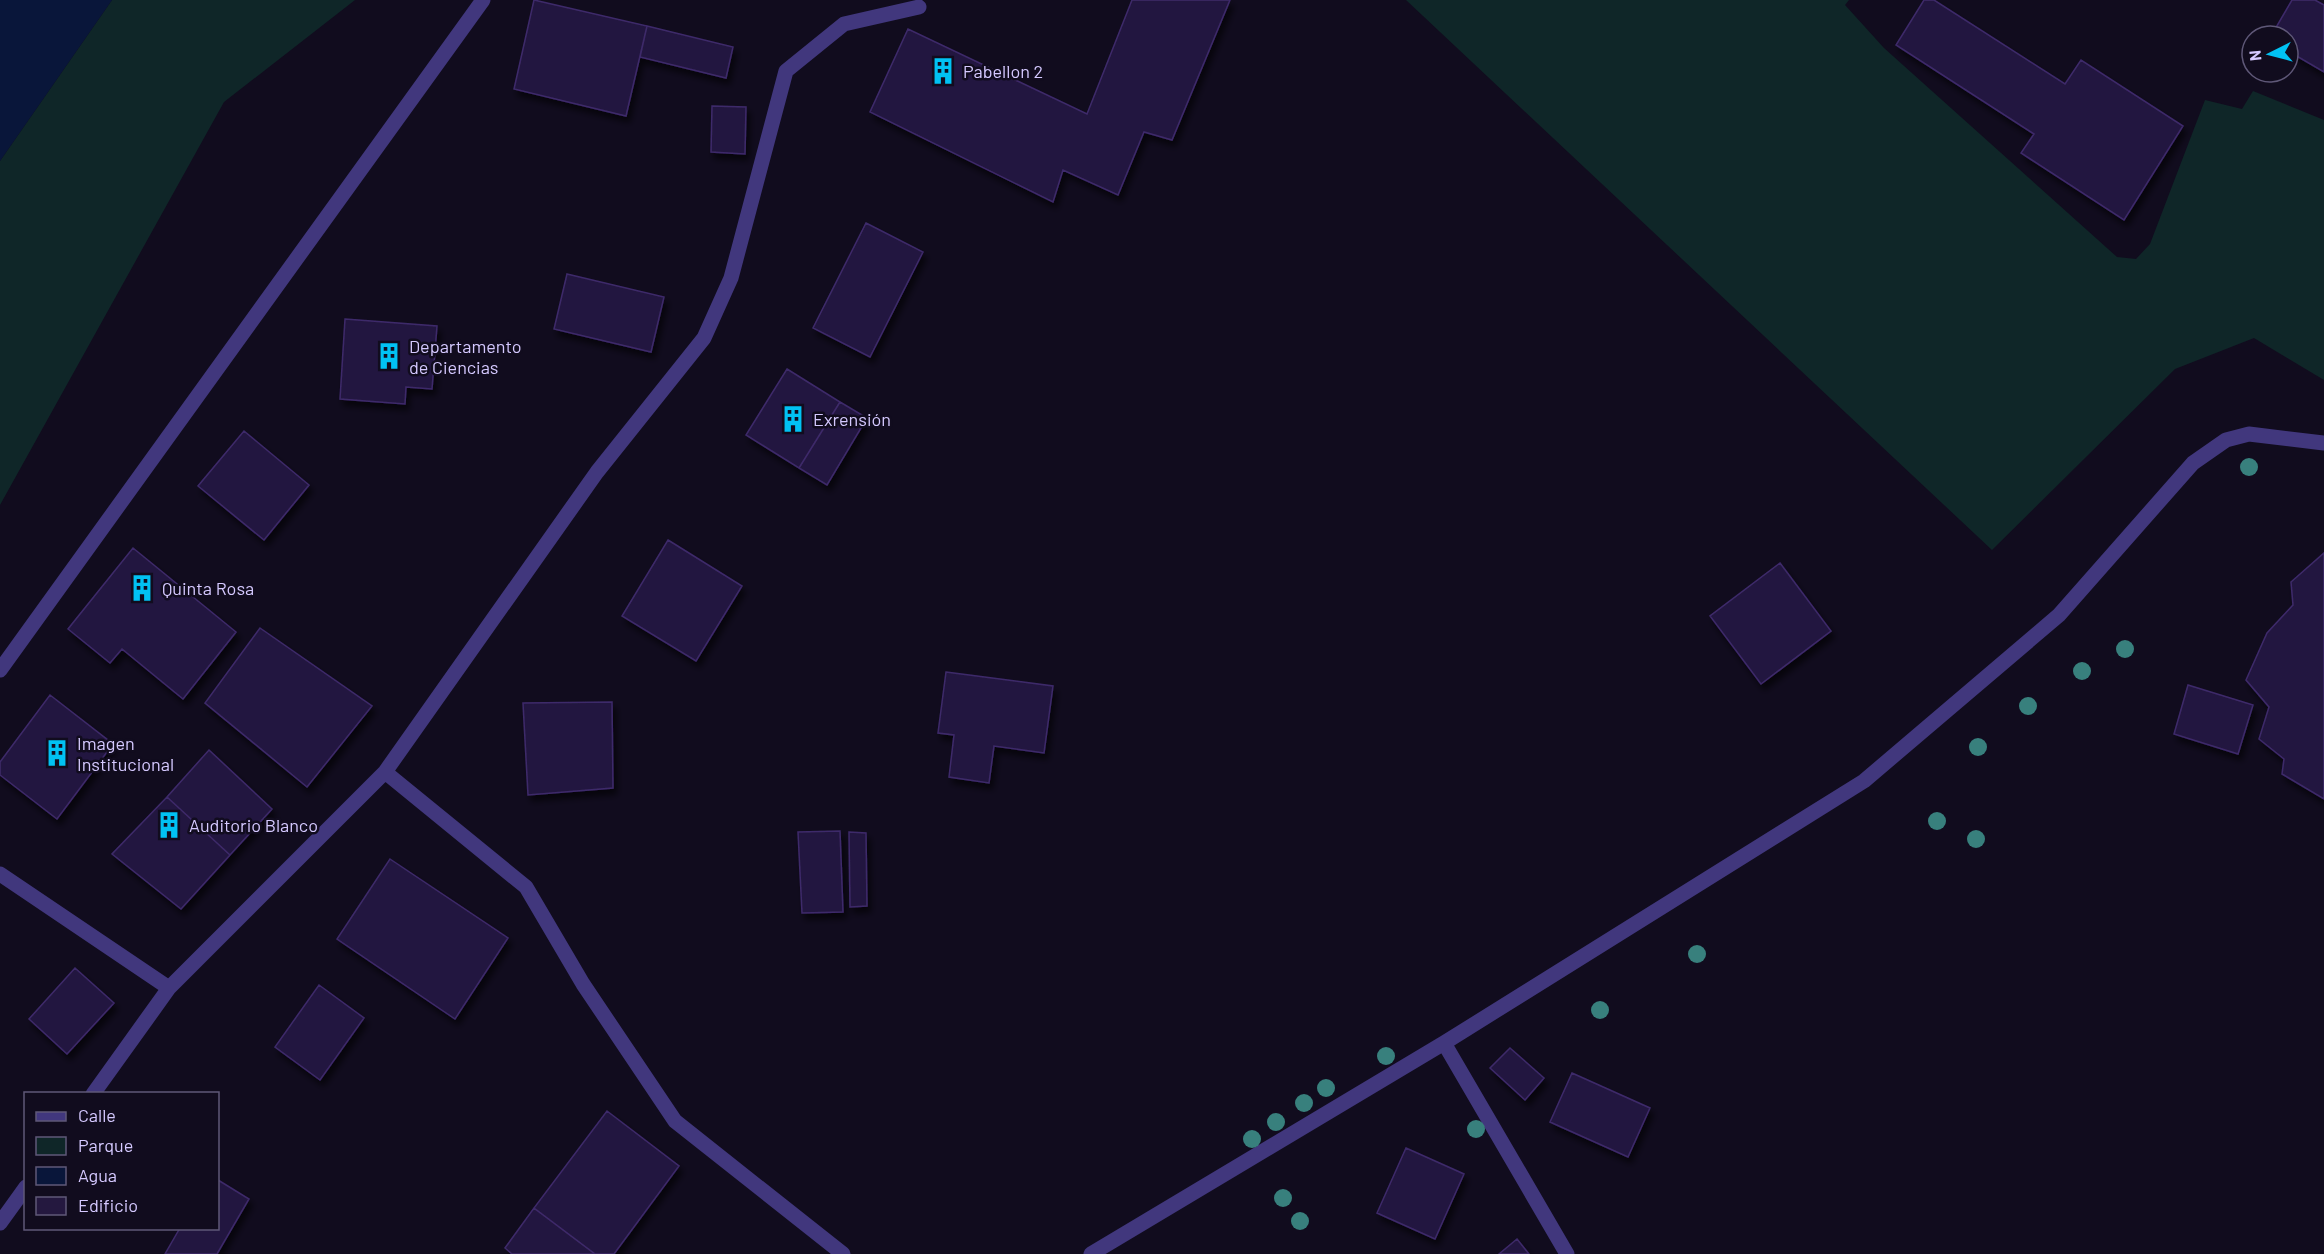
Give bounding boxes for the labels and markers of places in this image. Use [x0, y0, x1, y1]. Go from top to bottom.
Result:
building icon: Pabellon 2 [928, 56, 958, 86]
place label: Pabellon 2 [963, 60, 1043, 82]
place label: Departamento de Ciencias [409, 335, 522, 378]
building icon: Departamento de Ciencias [374, 341, 404, 371]
building icon: Exrensión [778, 404, 808, 434]
place label: Exrensión [813, 408, 891, 430]
building icon: Quinta Rosa [127, 573, 157, 603]
place label: Quinta Rosa [162, 577, 254, 599]
place label: Imagen Institucional [77, 732, 174, 775]
building icon: Imagen Institucional [42, 738, 72, 768]
building icon: Auditorio Blanco [154, 810, 184, 840]
place label: Auditorio Blanco [189, 814, 318, 836]

